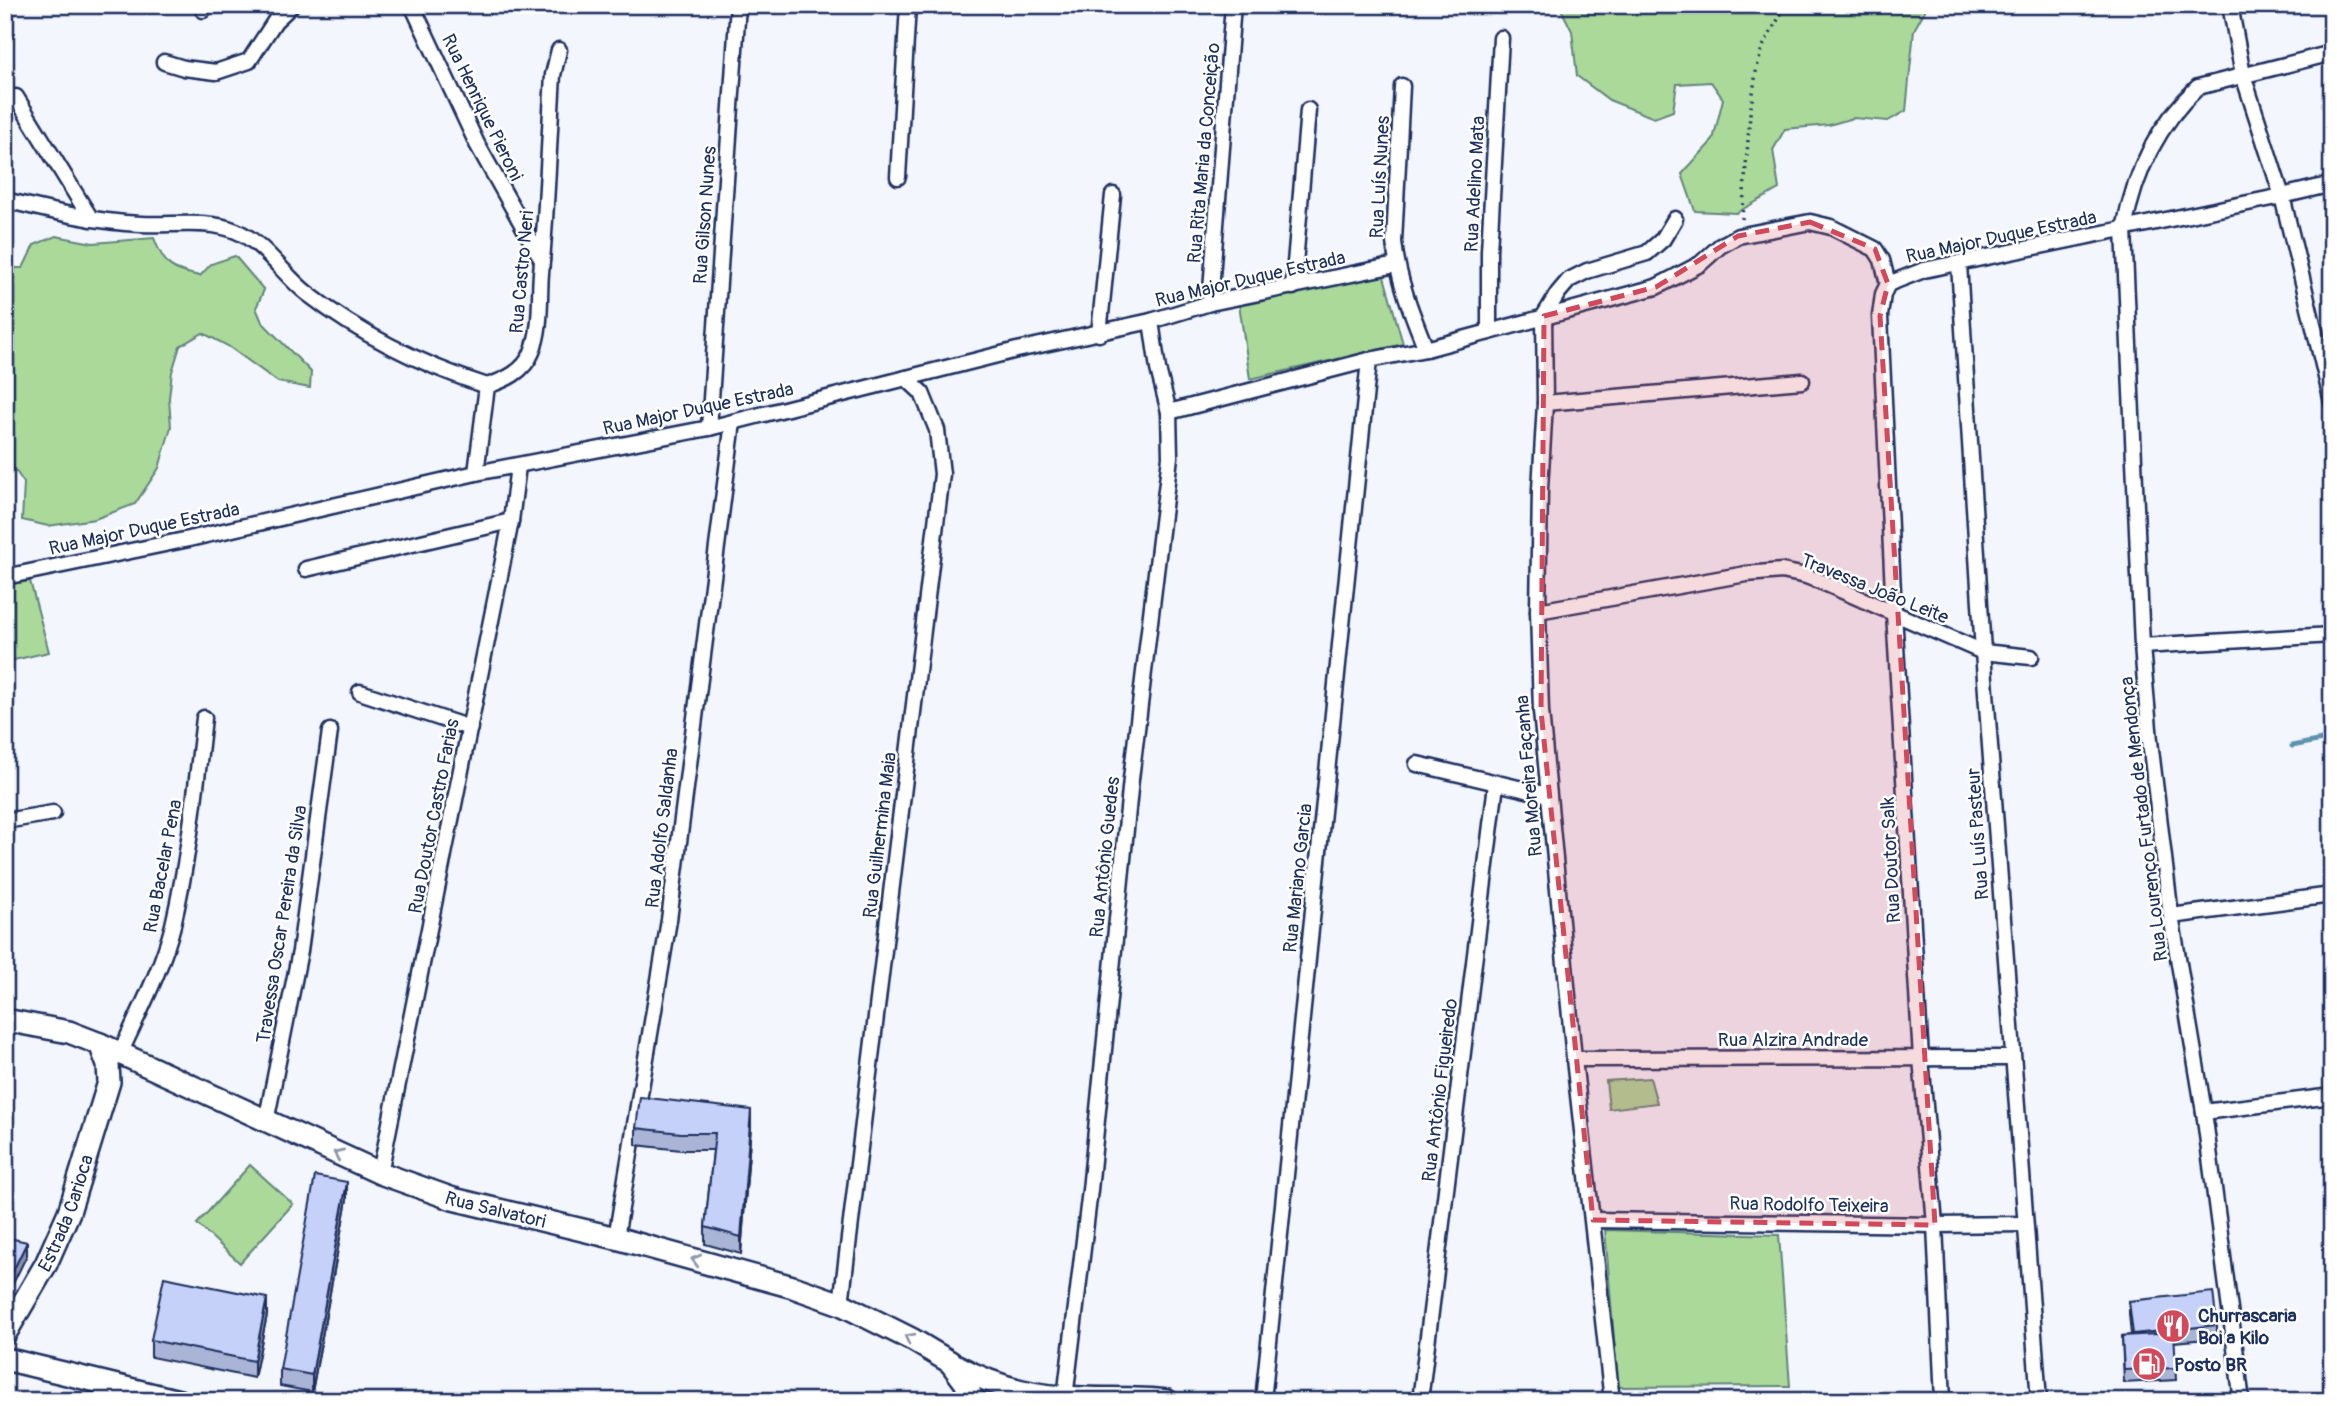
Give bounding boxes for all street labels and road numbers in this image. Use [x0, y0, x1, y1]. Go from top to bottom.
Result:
street label: Rua Henrique Pieroni [436, 30, 528, 185]
street label: Rua Rita Maria da Conceição [1182, 42, 1226, 264]
street label: Rua Luís Nunes [1365, 115, 1395, 239]
street label: Rua Adelino Mata [1459, 115, 1491, 253]
street label: Rua Gilson Nunes [688, 145, 722, 285]
street label: Rua Major Duque Estrada [1904, 205, 2099, 269]
street label: Rua Castro Neri [505, 210, 539, 335]
street label: Rua Major Duque Estrada [1153, 245, 1348, 313]
street label: Rua Major Duque Estrada [601, 377, 796, 441]
street label: Rua Major Duque Estrada [47, 497, 242, 561]
street label: Travessa João Leite [1797, 548, 1953, 630]
street label: Rua Lourenço Furtado de Mendonça [2115, 675, 2173, 963]
street label: Rua Moreira Façanha [1510, 694, 1548, 858]
street label: Rua Doutor Castro Farias [403, 716, 465, 916]
street label: Rua Adolfo Saldanha [640, 747, 684, 909]
street label: Rua Guilhermina Maia [858, 751, 902, 920]
street label: Rua Luís Pasteur [1961, 767, 1995, 901]
street label: Rua Antônio Guedes [1085, 775, 1125, 939]
street label: Rua Doutor Salk [1876, 796, 1906, 924]
street label: Rua Bacelar Pena [138, 797, 188, 935]
street label: Rua Mariano Garcia [1278, 802, 1318, 954]
street label: Travessa Oscar Pereira da Silva [251, 803, 313, 1045]
street label: Rua Antônio Figueiredo [1417, 997, 1463, 1183]
street label: Rua Alzira Andrade [1718, 1028, 1869, 1052]
street label: Estrada Carioca [33, 1152, 99, 1276]
street label: Rua Salvatori [441, 1186, 548, 1234]
street label: Rua Rodolfo Teixeira [1729, 1192, 1889, 1218]

